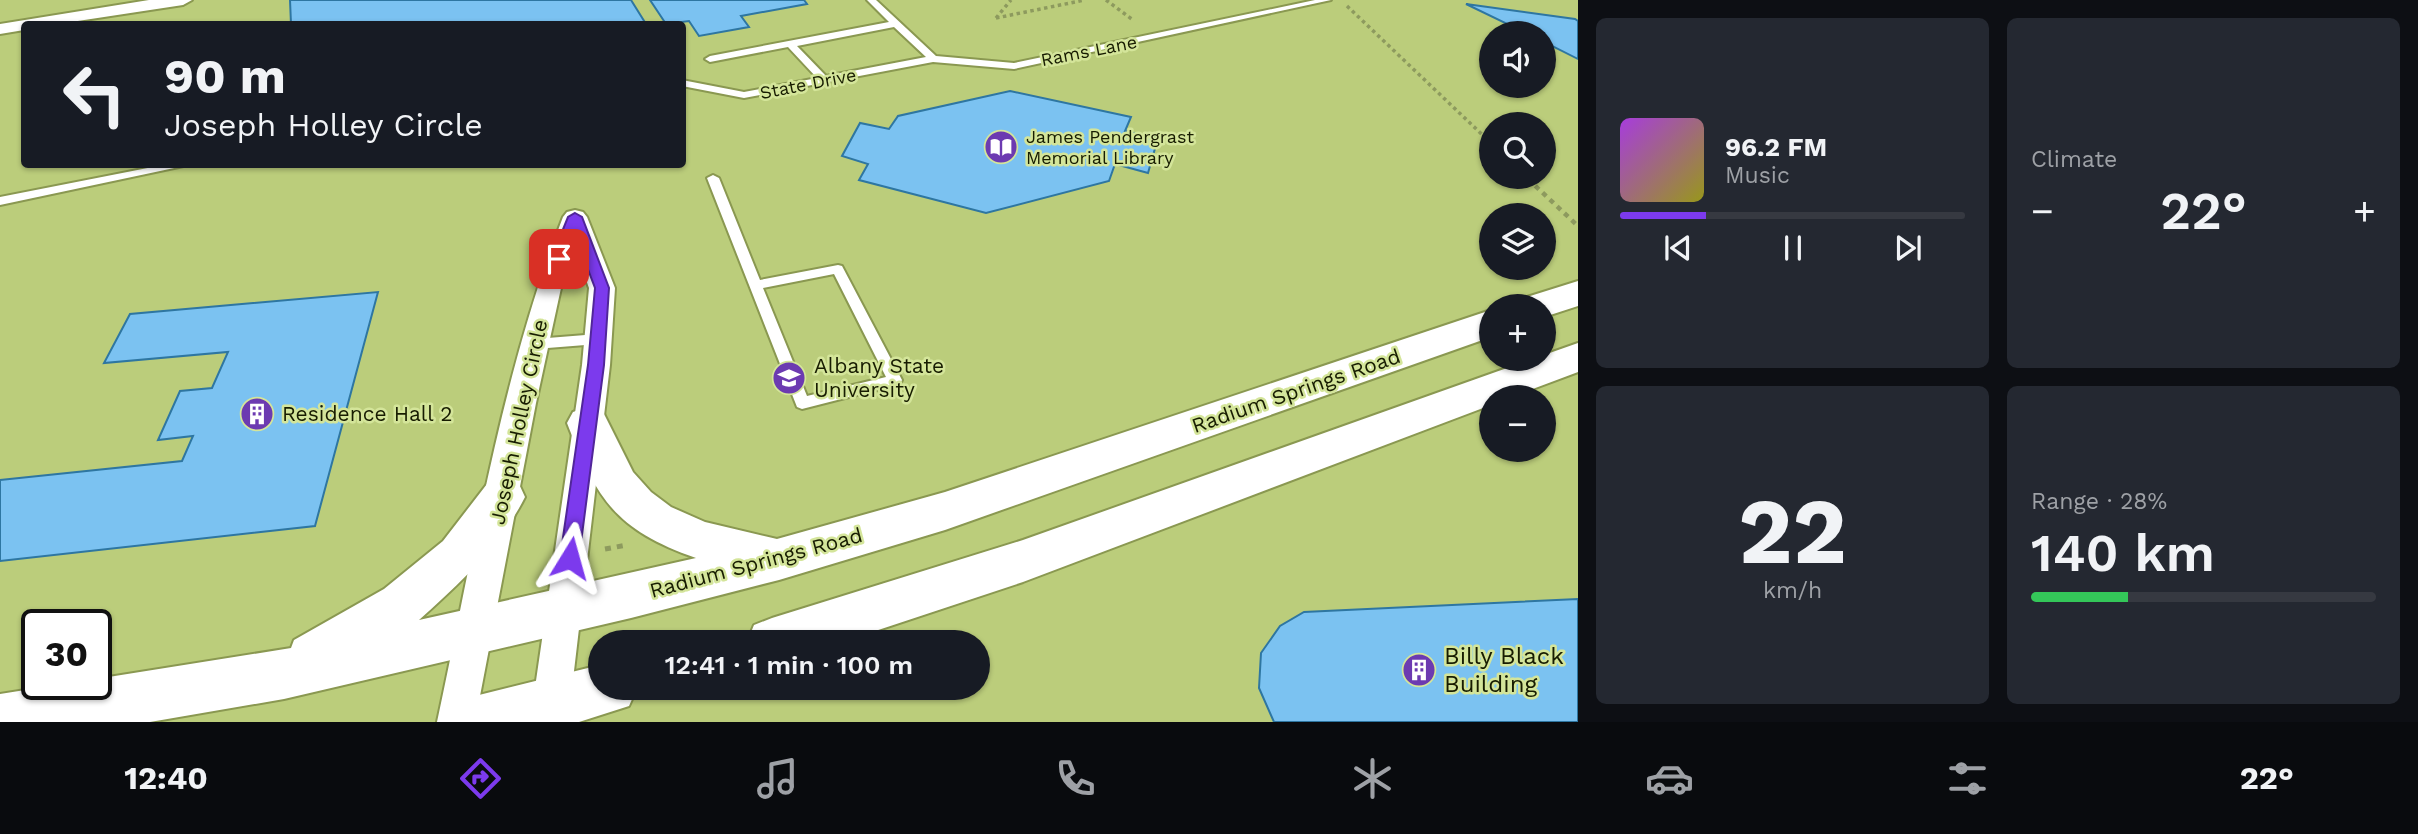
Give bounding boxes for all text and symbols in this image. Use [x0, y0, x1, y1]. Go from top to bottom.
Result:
map controls [1479, 21, 1556, 462]
button: sound [1479, 21, 1556, 98]
street label: Rams Lane [1039, 31, 1139, 70]
text: 90 m [164, 47, 286, 105]
icon: left [49, 49, 140, 140]
street label: State Drive [758, 64, 858, 103]
text: Joseph Holley Circle [164, 106, 483, 144]
button: search [1479, 112, 1556, 189]
place label: James Pendergrast Memorial Library [1026, 126, 1194, 168]
library icon: James Pendergrast Memorial Library [982, 128, 1020, 166]
text: 96.2 FM [1725, 132, 1827, 162]
text: Climate [2031, 146, 2117, 173]
text: Music [1725, 162, 1790, 189]
text: 22° [2160, 181, 2247, 242]
text: − [2031, 189, 2054, 233]
text: + [2353, 189, 2376, 233]
button: layers [1479, 203, 1556, 280]
pin [529, 229, 589, 289]
icon: previous [1659, 229, 1697, 267]
icon: pause [1774, 229, 1812, 267]
icon: next [1889, 229, 1927, 267]
icon: arrive [540, 240, 578, 278]
button: + [1479, 294, 1556, 371]
street label: Joseph Holley Circle [485, 317, 552, 527]
street label: Radium Springs Road [1188, 343, 1403, 438]
place label: Albany State University [814, 353, 944, 402]
school or university icon: Albany State University [770, 359, 808, 397]
button: − [1479, 385, 1556, 462]
building icon: Residence Hall 2 [238, 395, 276, 433]
place label: Residence Hall 2 [282, 401, 452, 426]
text: 22 [1738, 478, 1847, 585]
text: Range · 28% [2031, 488, 2167, 515]
position arrow [533, 521, 607, 595]
street label: Radium Springs Road [647, 522, 865, 603]
text: 140 km [2031, 523, 2215, 584]
text: km/h [1763, 577, 1822, 604]
speed limit sign: 30 [21, 609, 112, 700]
place label: Billy Black Building [1444, 642, 1564, 698]
text: 12:41 · 1 min · 100 m [665, 650, 913, 680]
building icon: Billy Black Building [1400, 651, 1438, 689]
icon: directions [456, 754, 505, 803]
icon: music [753, 754, 802, 803]
icon: phone [1051, 754, 1100, 803]
icon: climate [1348, 754, 1397, 803]
icon: car [1645, 754, 1694, 803]
icon: filters [1943, 754, 1992, 803]
text: 12:40 [124, 759, 208, 797]
text: 22° [2240, 759, 2294, 797]

